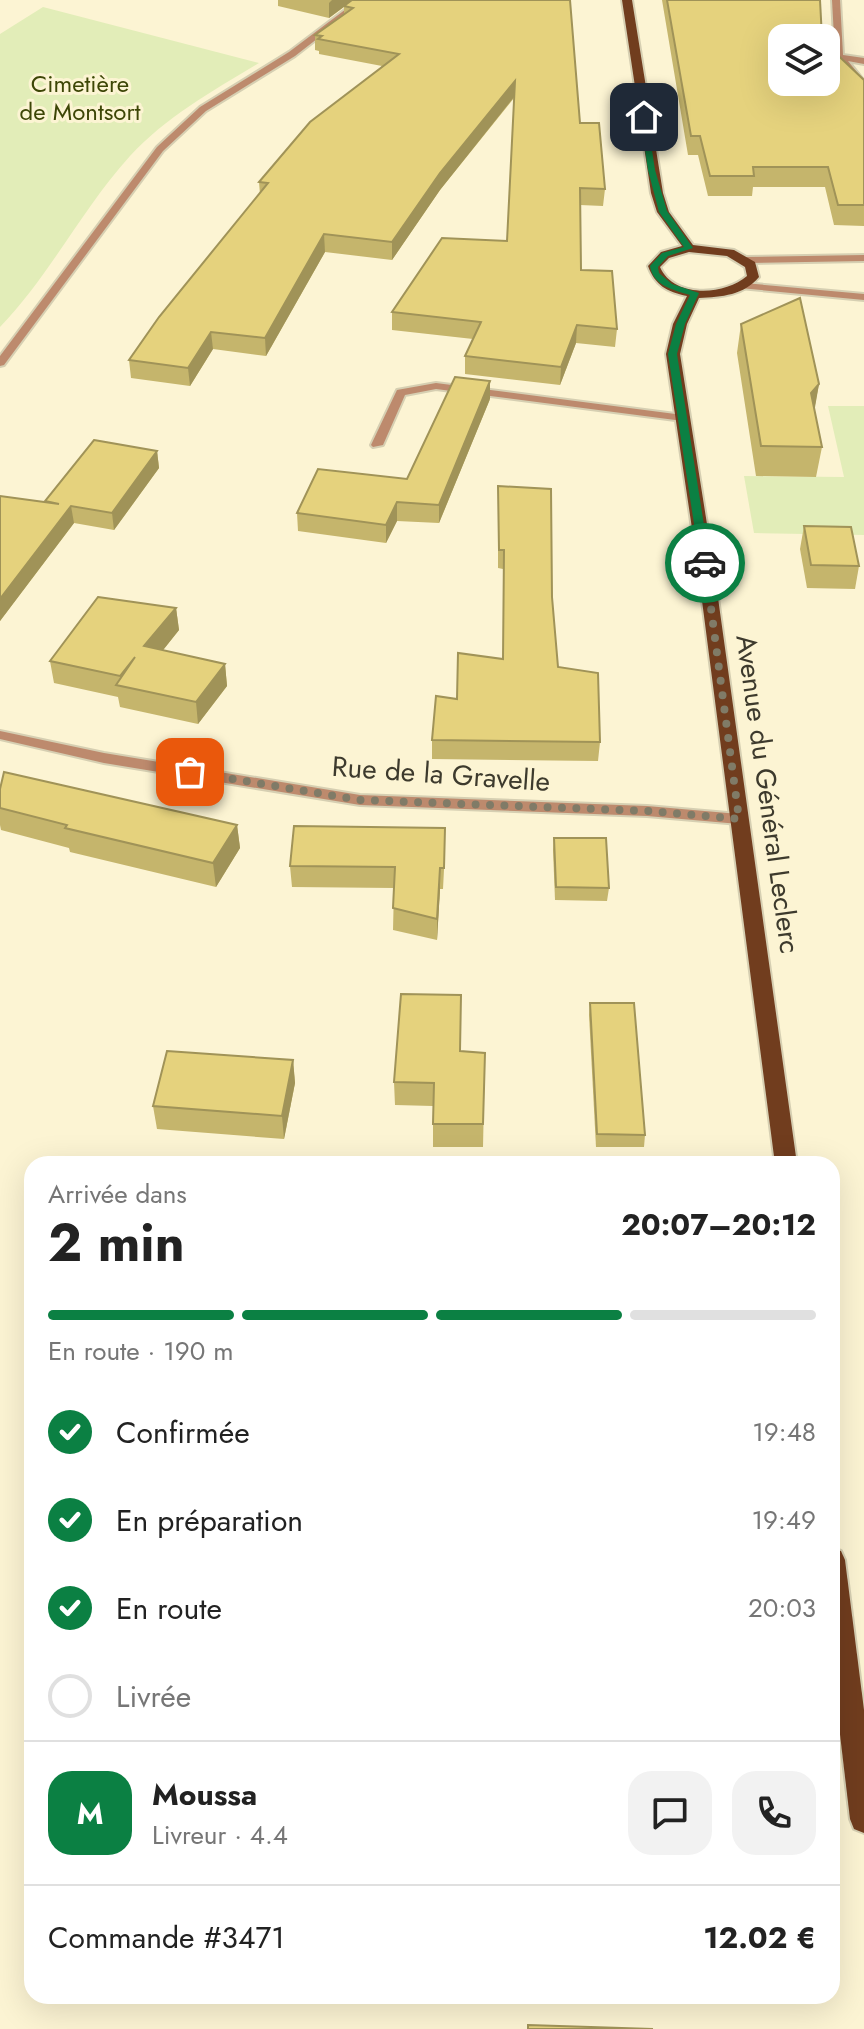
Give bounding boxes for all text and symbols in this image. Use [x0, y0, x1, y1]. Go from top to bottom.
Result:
map controls [768, 24, 840, 96]
button: layers [768, 24, 840, 96]
park label: Cimetière de Montsort [20, 66, 141, 129]
pin [610, 83, 678, 151]
icon: home [622, 95, 666, 139]
courier [665, 523, 745, 603]
icon: car [683, 541, 727, 585]
street label: Avenue du Général Leclerc [725, 632, 811, 956]
pin [156, 738, 224, 806]
street label: Rue de la Gravelle [331, 746, 551, 802]
icon: bag [168, 750, 212, 794]
text: Arrivée dans [48, 1175, 187, 1213]
text: 20:07–20:12 [621, 1203, 816, 1246]
text: 2 min [48, 1205, 185, 1281]
text: En route · 190 m [48, 1332, 234, 1370]
icon: check [48, 1410, 92, 1454]
text: Confirmée [116, 1411, 250, 1454]
text: 19:48 [752, 1413, 816, 1451]
icon: check [48, 1498, 92, 1542]
text: En préparation [116, 1499, 303, 1542]
text: 19:49 [751, 1501, 816, 1539]
icon: check [48, 1586, 92, 1630]
text: En route [116, 1587, 222, 1630]
text: 20:03 [748, 1589, 816, 1627]
text: Livrée [116, 1675, 191, 1718]
button: chat [628, 1771, 712, 1855]
button: phone [732, 1771, 816, 1855]
text: Moussa [152, 1773, 257, 1816]
text: M [77, 1792, 103, 1835]
text: Livreur · 4.4 [152, 1816, 288, 1854]
text: Commande #3471 [48, 1916, 285, 1959]
text: 12.02 € [703, 1916, 816, 1959]

